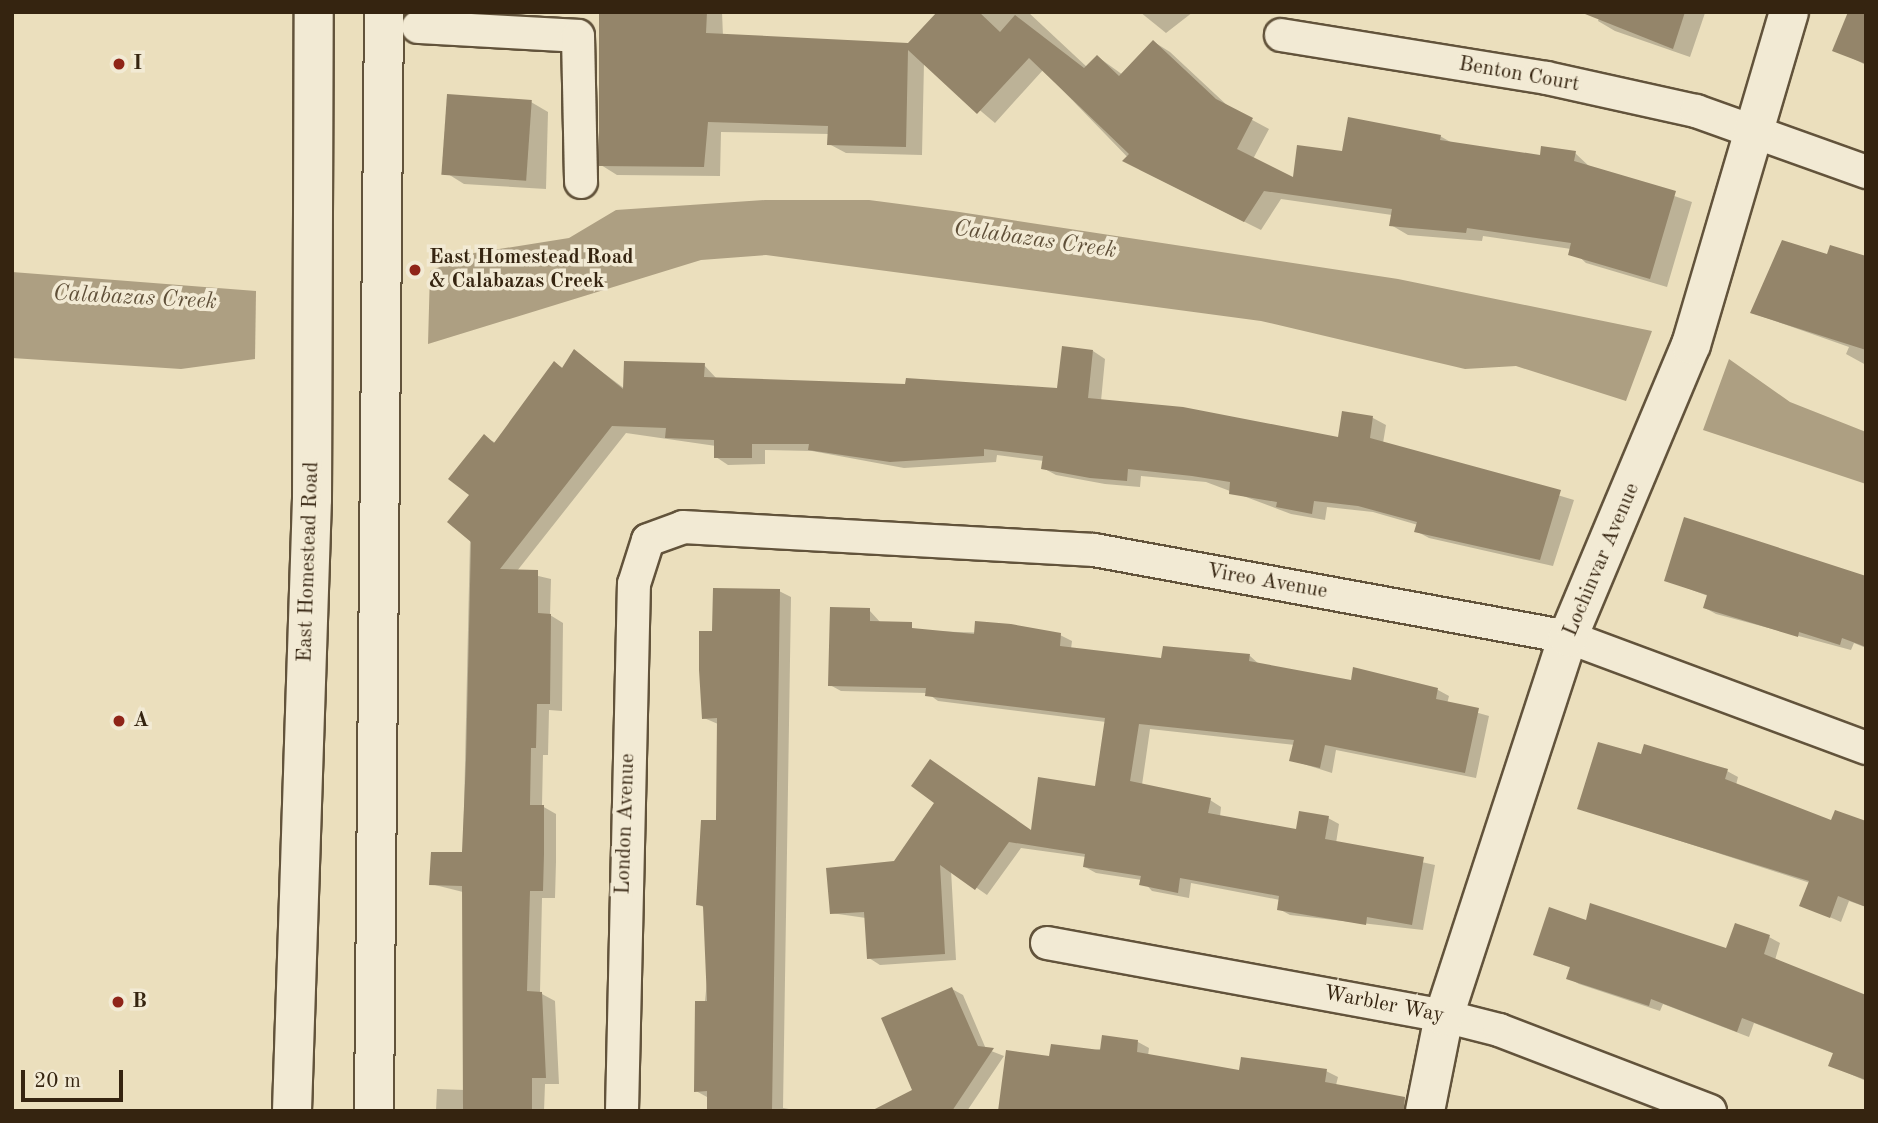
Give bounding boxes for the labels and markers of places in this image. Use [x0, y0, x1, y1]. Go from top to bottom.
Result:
place label: I [133, 51, 142, 77]
marker: I [111, 56, 127, 72]
place label: East Homestead Road & Calabazas Creek [429, 245, 634, 295]
marker: East Homestead Road & Calabazas Creek [407, 262, 423, 278]
place label: A [133, 708, 149, 734]
marker: A [111, 713, 127, 729]
place label: B [132, 989, 147, 1015]
marker: B [110, 994, 126, 1010]

